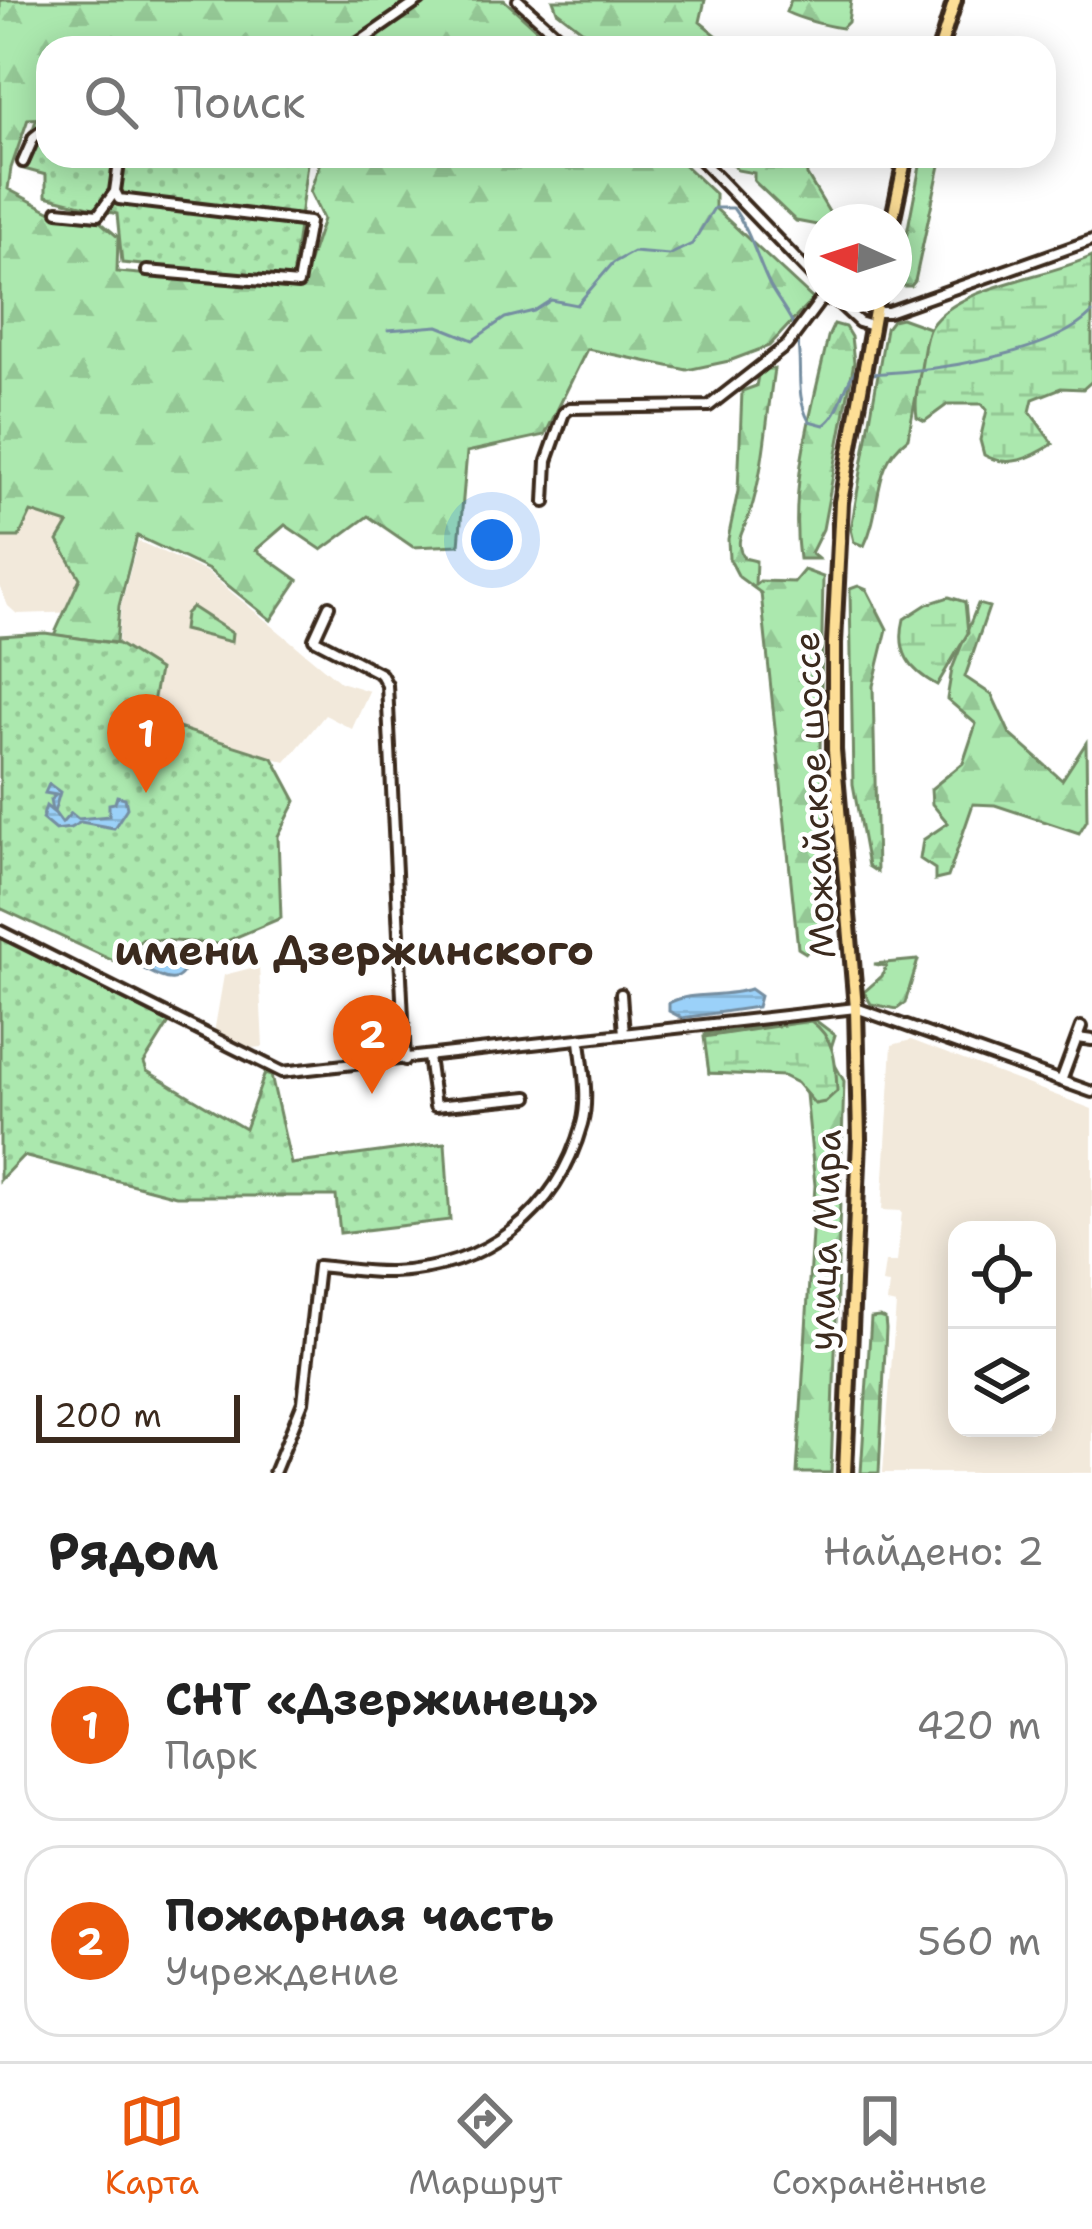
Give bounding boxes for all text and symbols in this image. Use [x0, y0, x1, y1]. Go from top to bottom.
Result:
search box [36, 36, 1056, 168]
icon: search [78, 69, 144, 135]
text: Поиск [174, 72, 305, 132]
north arrow [804, 204, 912, 312]
your location [462, 510, 522, 570]
street label: Можайское шоссе [781, 630, 848, 960]
pin: 1 [107, 694, 185, 793]
district label: имени Дзержинского [114, 922, 594, 978]
pin: 2 [333, 995, 411, 1094]
street label: улица Мира [796, 1128, 853, 1352]
map controls [948, 1221, 1056, 1437]
button: locate [948, 1221, 1056, 1329]
button: layers [948, 1329, 1056, 1437]
scale bar [36, 1389, 240, 1442]
text: 200 m [54, 1393, 162, 1438]
text: Рядом [48, 1517, 219, 1585]
text: Найдено: 2 [823, 1525, 1044, 1577]
text: СНТ «Дзержинец» [165, 1669, 598, 1729]
text: 1 [81, 1699, 99, 1751]
text: 420 m [916, 1699, 1041, 1751]
text: Парк [165, 1729, 258, 1781]
text: Пожарная часть [165, 1885, 554, 1945]
text: 2 [76, 1915, 104, 1967]
text: 560 m [917, 1915, 1041, 1967]
text: Учреждение [165, 1945, 400, 1997]
tab: Карта [105, 2088, 199, 2205]
tab: Маршрут [408, 2088, 562, 2205]
tab: Сохранённые [772, 2088, 987, 2205]

